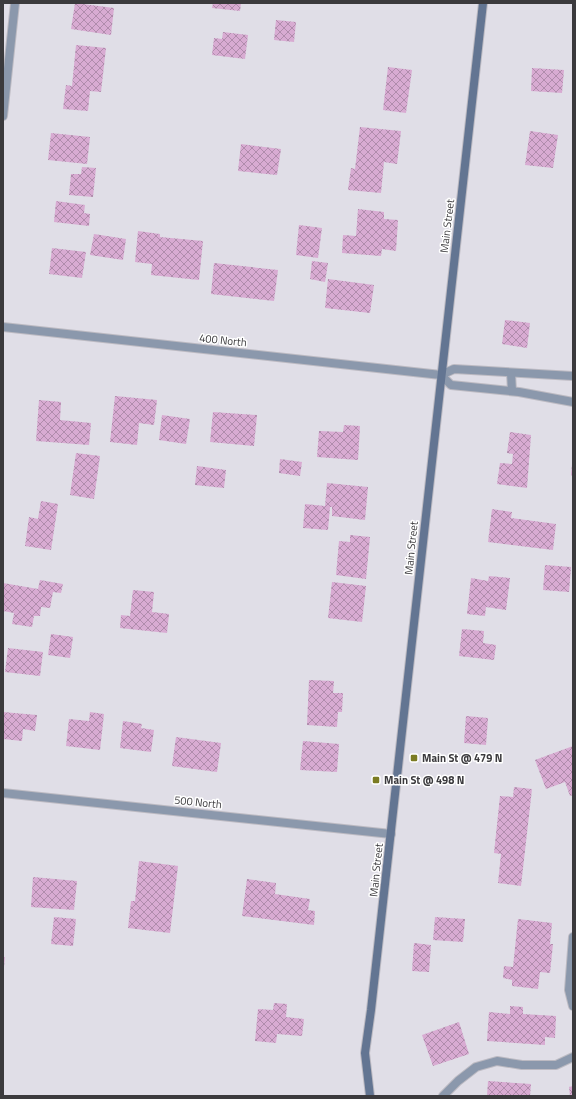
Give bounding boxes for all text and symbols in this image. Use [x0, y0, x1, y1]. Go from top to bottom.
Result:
street label: Main Street [436, 198, 458, 254]
street label: 400 North [198, 330, 248, 350]
street label: Main Street [400, 520, 422, 576]
place label: Main St @ 479 N [422, 750, 502, 766]
marker: Main St @ 479 N [409, 753, 419, 763]
place label: Main St @ 498 N [384, 772, 464, 788]
marker: Main St @ 498 N [371, 775, 381, 785]
street label: 500 North [173, 792, 223, 812]
street label: Main Street [365, 842, 387, 898]

